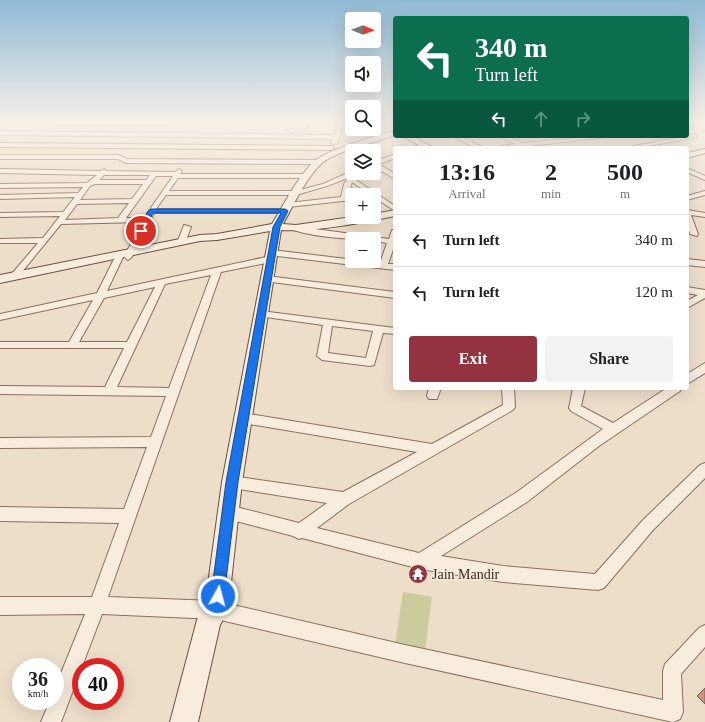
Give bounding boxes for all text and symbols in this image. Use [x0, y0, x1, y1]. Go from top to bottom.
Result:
north arrow [345, 12, 381, 48]
map controls [345, 12, 381, 268]
icon: left [409, 32, 461, 84]
text: 340 m [475, 32, 547, 63]
button: sound [345, 56, 381, 92]
text: Turn left [475, 65, 538, 85]
button: search [345, 100, 381, 136]
icon: left [488, 108, 510, 130]
icon: ahead [530, 108, 552, 130]
icon: right [572, 108, 594, 130]
button: layers [345, 144, 381, 180]
text: 13:16 [439, 159, 495, 185]
text: 2 [545, 159, 557, 185]
text: 500 [607, 159, 643, 185]
text: Arrival [448, 186, 486, 201]
text: min [541, 186, 561, 201]
text: m [620, 186, 630, 201]
button: + [345, 188, 381, 224]
pin [124, 214, 158, 248]
icon: arrive [130, 220, 152, 242]
icon: left [409, 230, 431, 252]
button: − [345, 232, 381, 268]
text: Turn left [443, 232, 500, 248]
text: 340 m [635, 232, 673, 248]
icon: left [409, 282, 431, 304]
text: Turn left [443, 284, 500, 300]
text: 120 m [635, 284, 673, 300]
button: Exit [409, 336, 537, 382]
button: Share [545, 336, 673, 382]
temple icon: Jain Mandir [407, 563, 429, 585]
place label: Jain Mandir [432, 567, 500, 582]
position arrow [197, 575, 239, 617]
speed limit sign: 40 [72, 658, 124, 710]
text: 36 [28, 668, 48, 690]
text: km/h [28, 688, 48, 699]

